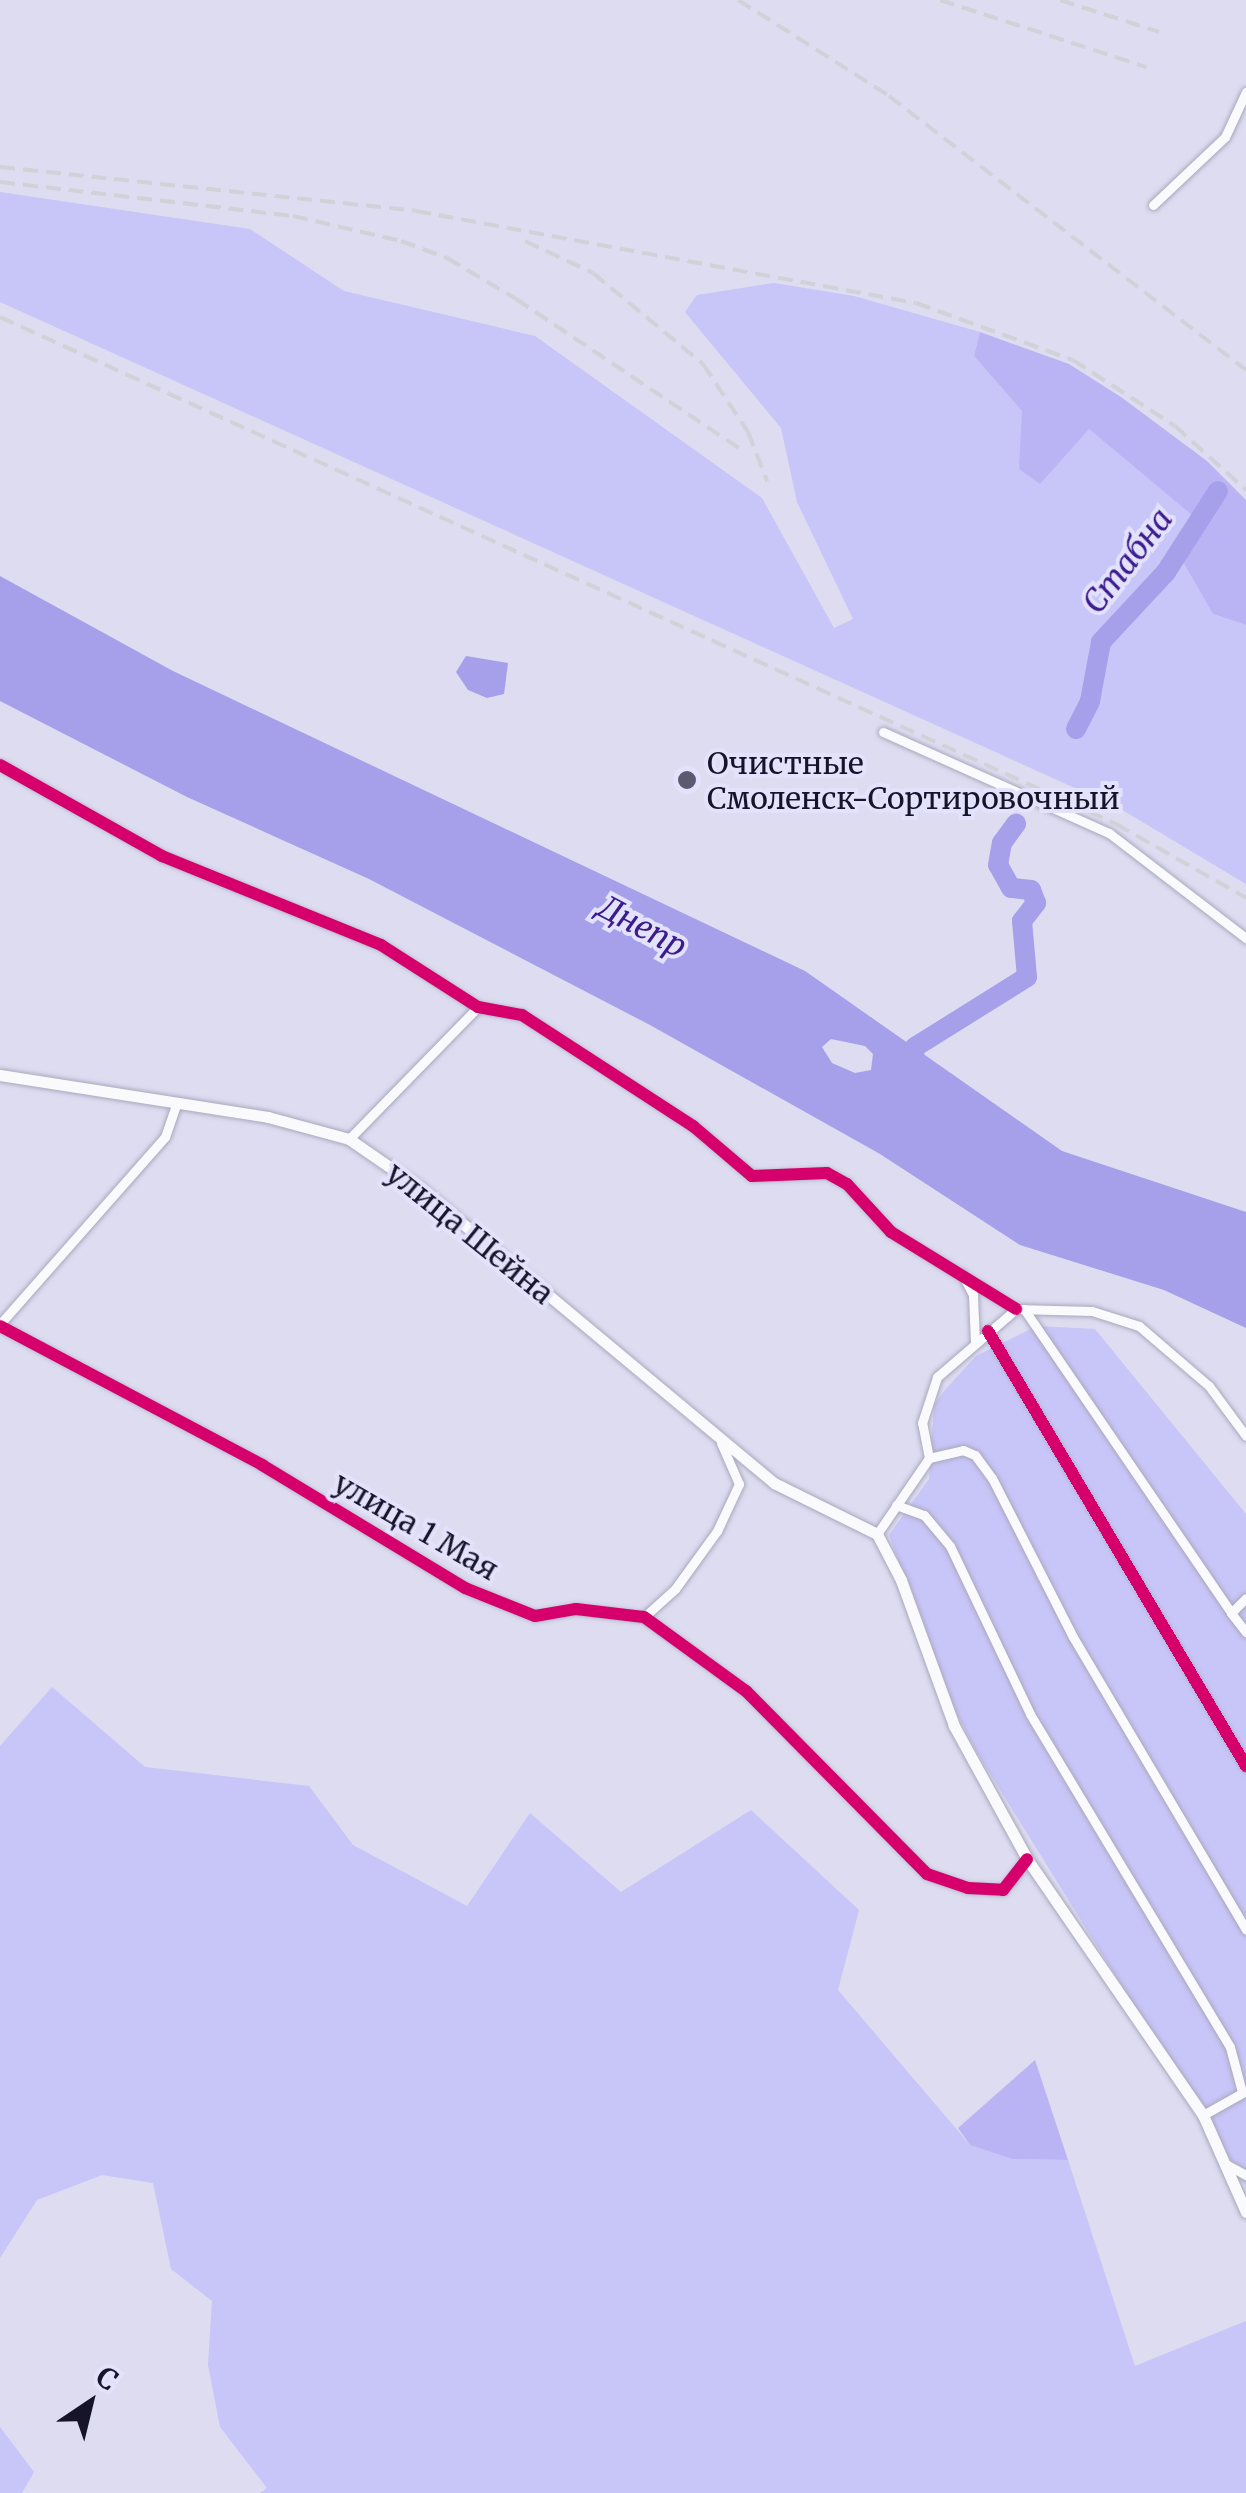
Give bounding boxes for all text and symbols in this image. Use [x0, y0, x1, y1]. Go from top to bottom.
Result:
water label: Стабна [1075, 501, 1181, 621]
place label: Очистные Смоленск-Сортировочный [707, 745, 1120, 816]
marker: Очистные Смоленск-Сортировочный [676, 769, 698, 791]
water label: Днепр [591, 888, 693, 966]
street label: улица Шейна [379, 1155, 561, 1311]
street label: улица 1 Мая [327, 1464, 505, 1588]
north arrow [40, 2353, 140, 2453]
text: С [89, 2358, 125, 2398]

